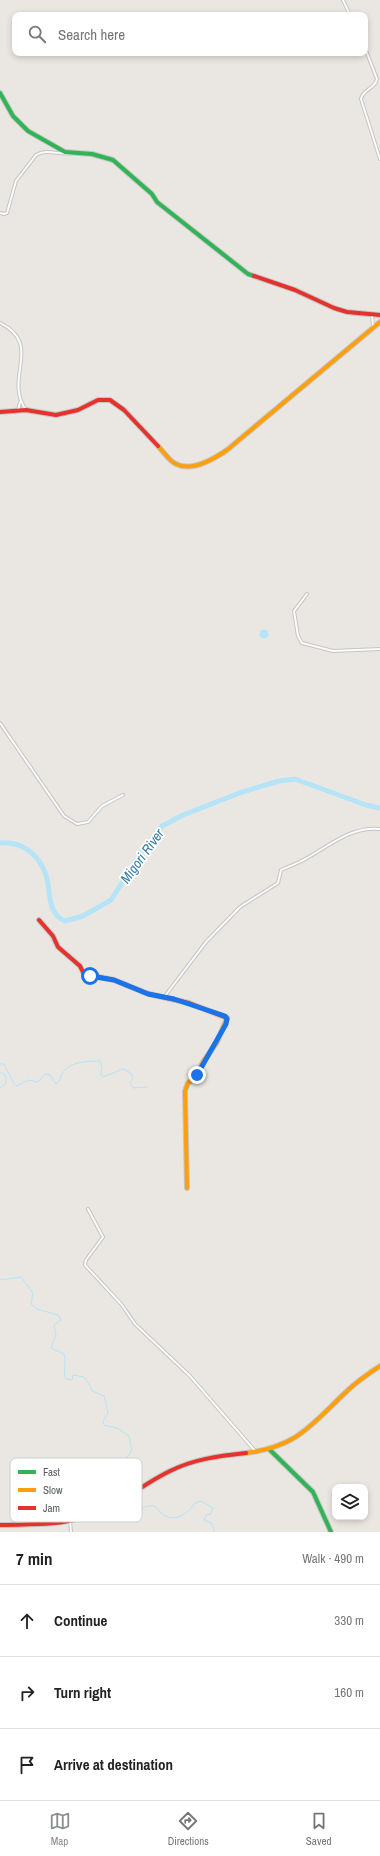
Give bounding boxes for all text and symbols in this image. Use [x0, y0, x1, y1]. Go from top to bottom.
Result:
search box [12, 12, 368, 56]
icon: search [26, 23, 48, 45]
text: Search here [58, 24, 125, 45]
water label: Migori River [116, 824, 169, 887]
route start [81, 967, 99, 985]
route end [188, 1066, 206, 1084]
legend [10, 1458, 142, 1522]
text: Fast [43, 1465, 61, 1479]
text: Slow [43, 1483, 63, 1497]
map controls [332, 1484, 368, 1520]
button: layers [332, 1484, 368, 1520]
text: Jam [43, 1501, 60, 1515]
text: 7 min [16, 1547, 52, 1570]
text: Walk · 490 m [302, 1550, 364, 1567]
icon: ahead [16, 1610, 38, 1632]
text: Continue [54, 1610, 107, 1631]
text: 330 m [334, 1612, 364, 1629]
icon: right [16, 1682, 38, 1704]
text: Turn right [54, 1682, 111, 1703]
text: 160 m [334, 1684, 364, 1701]
icon: arrive [16, 1754, 38, 1776]
text: Arrive at destination [54, 1754, 173, 1775]
tab: Map [49, 1810, 71, 1848]
tab: Directions [168, 1810, 209, 1848]
tab: Saved [306, 1810, 331, 1848]

